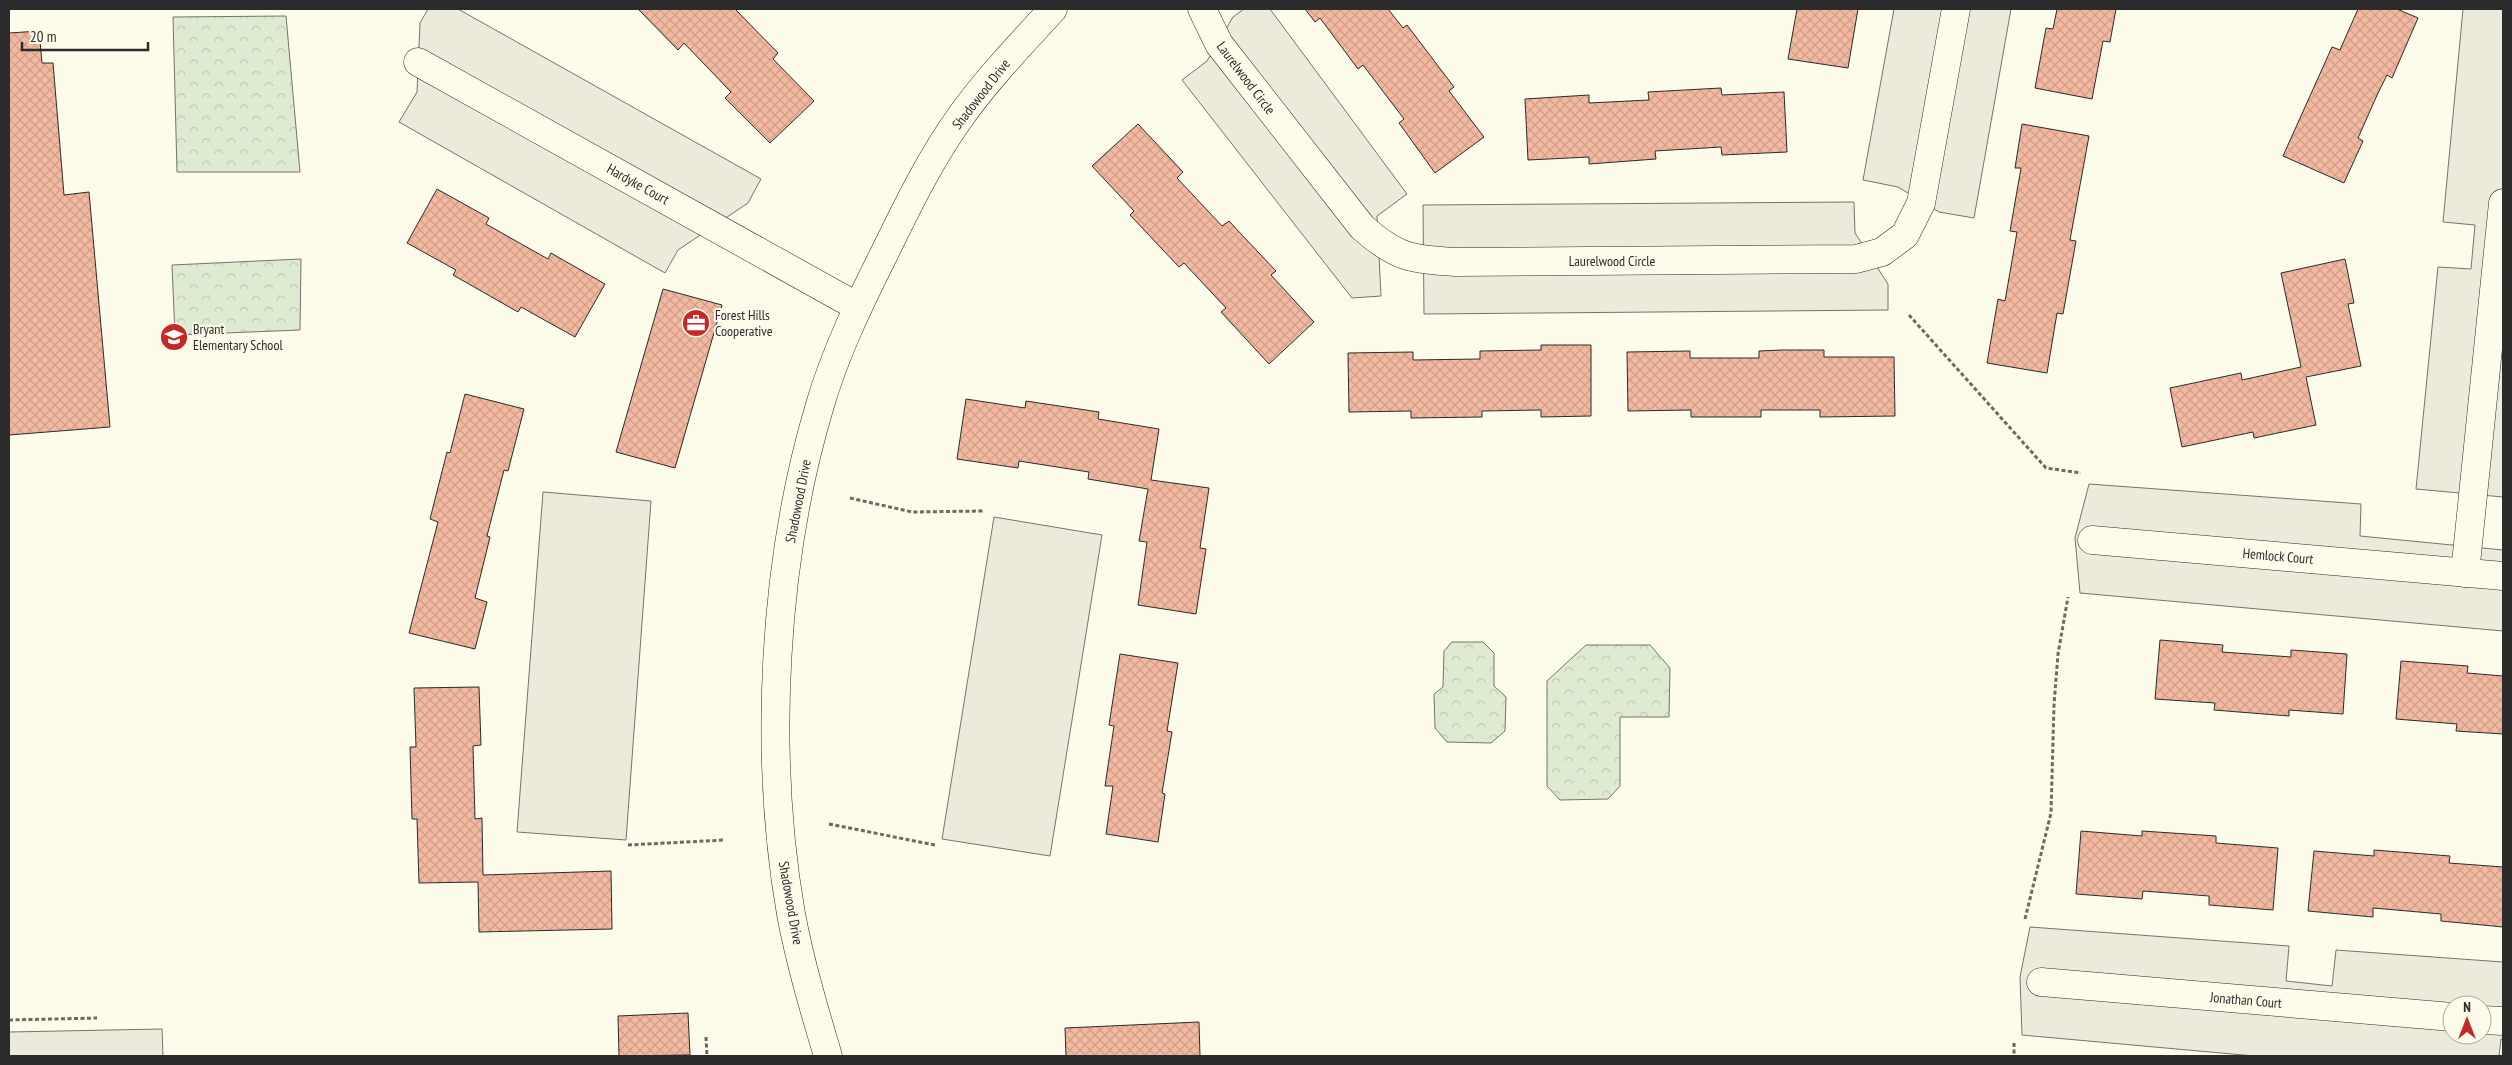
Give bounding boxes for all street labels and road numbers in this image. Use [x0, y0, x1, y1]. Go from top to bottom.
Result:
street label: Laurelwood Circle [1213, 38, 1279, 118]
street label: Shadowood Drive [948, 55, 1014, 133]
street label: Hardyke Court [604, 160, 672, 209]
street label: Laurelwood Circle [1569, 252, 1656, 270]
street label: Shadowood Drive [781, 458, 815, 544]
street label: Hemlock Court [2242, 544, 2314, 568]
street label: Shadowood Drive [775, 860, 807, 946]
street label: Jonathan Court [2208, 988, 2283, 1012]

